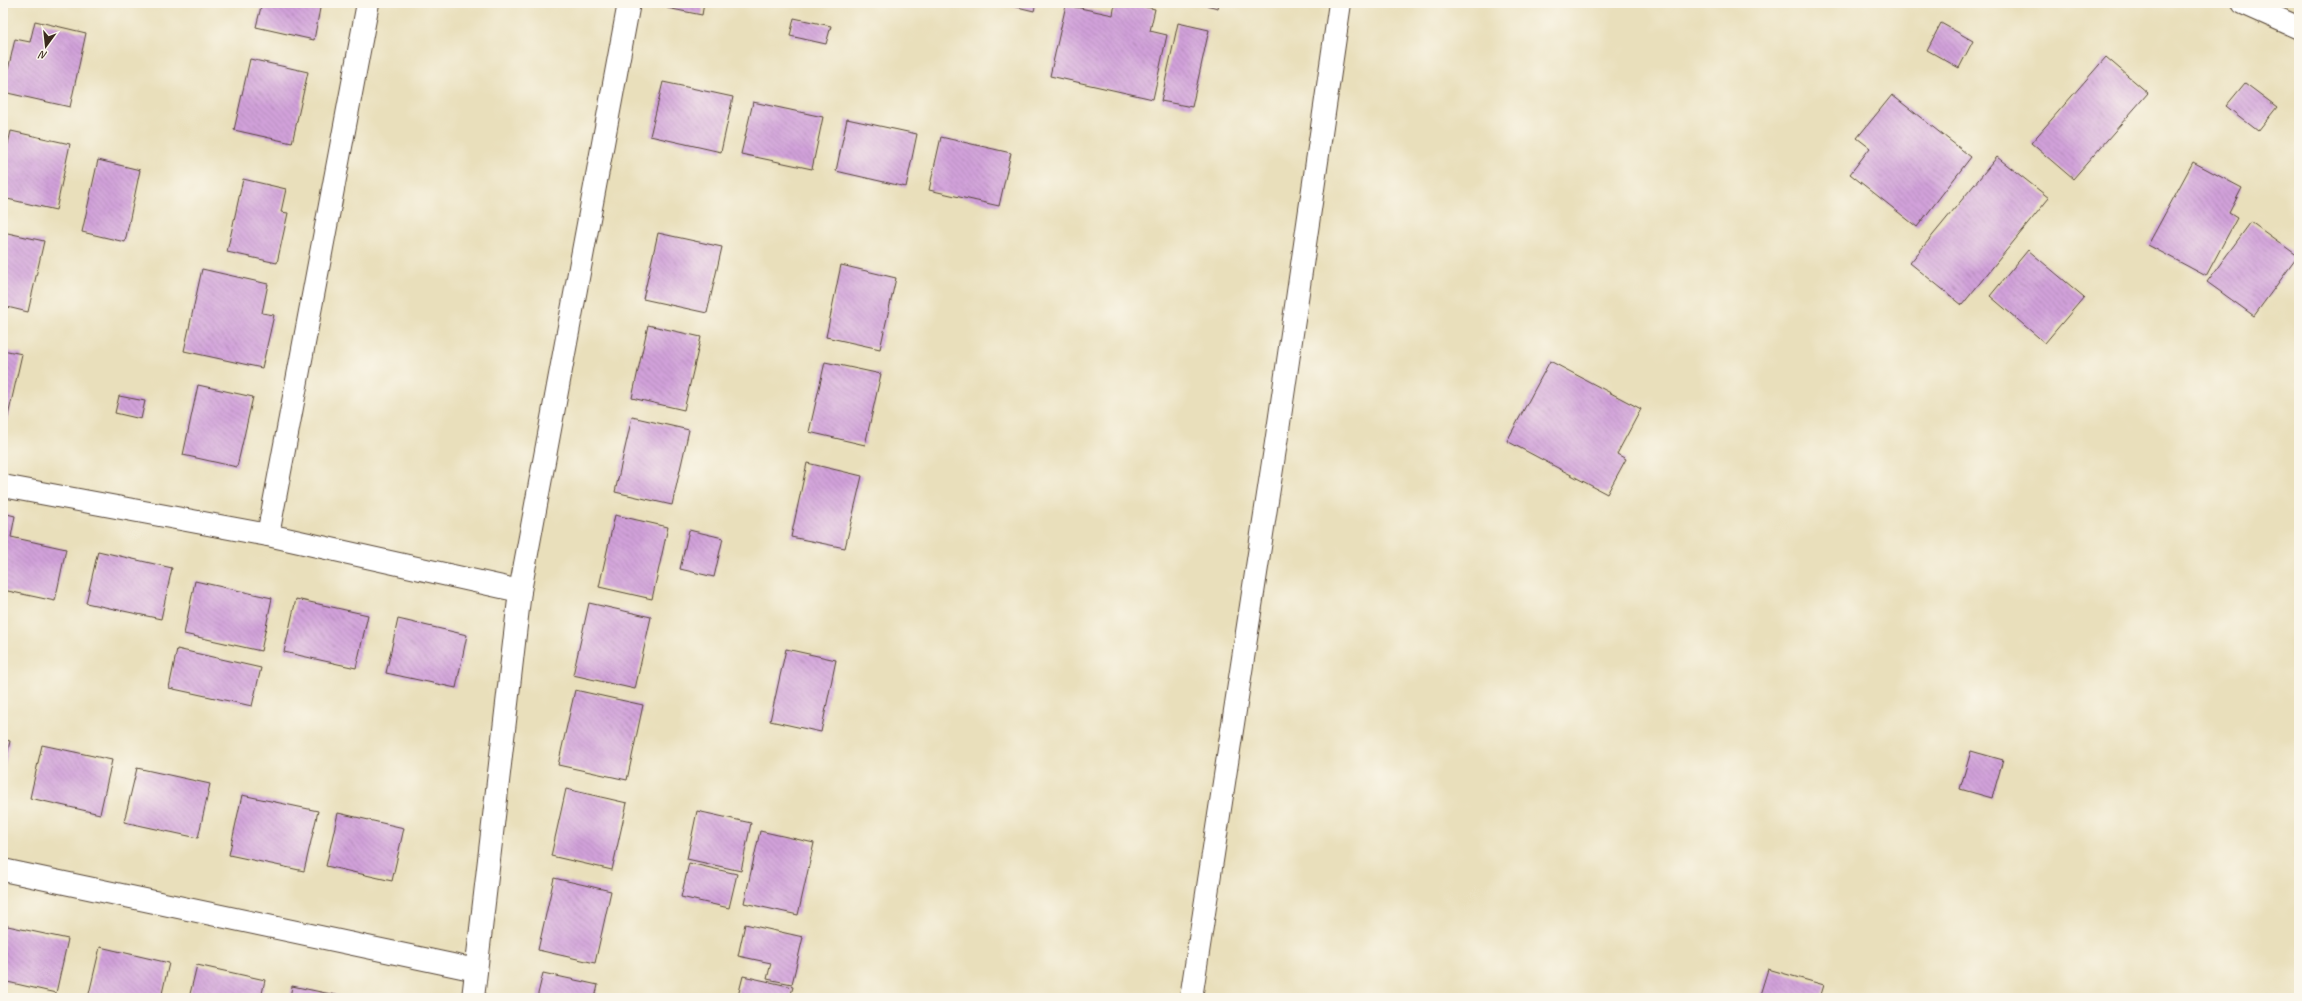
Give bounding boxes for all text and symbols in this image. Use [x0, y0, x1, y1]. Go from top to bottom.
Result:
north arrow [26, 26, 66, 66]
text: N [36, 47, 49, 63]

